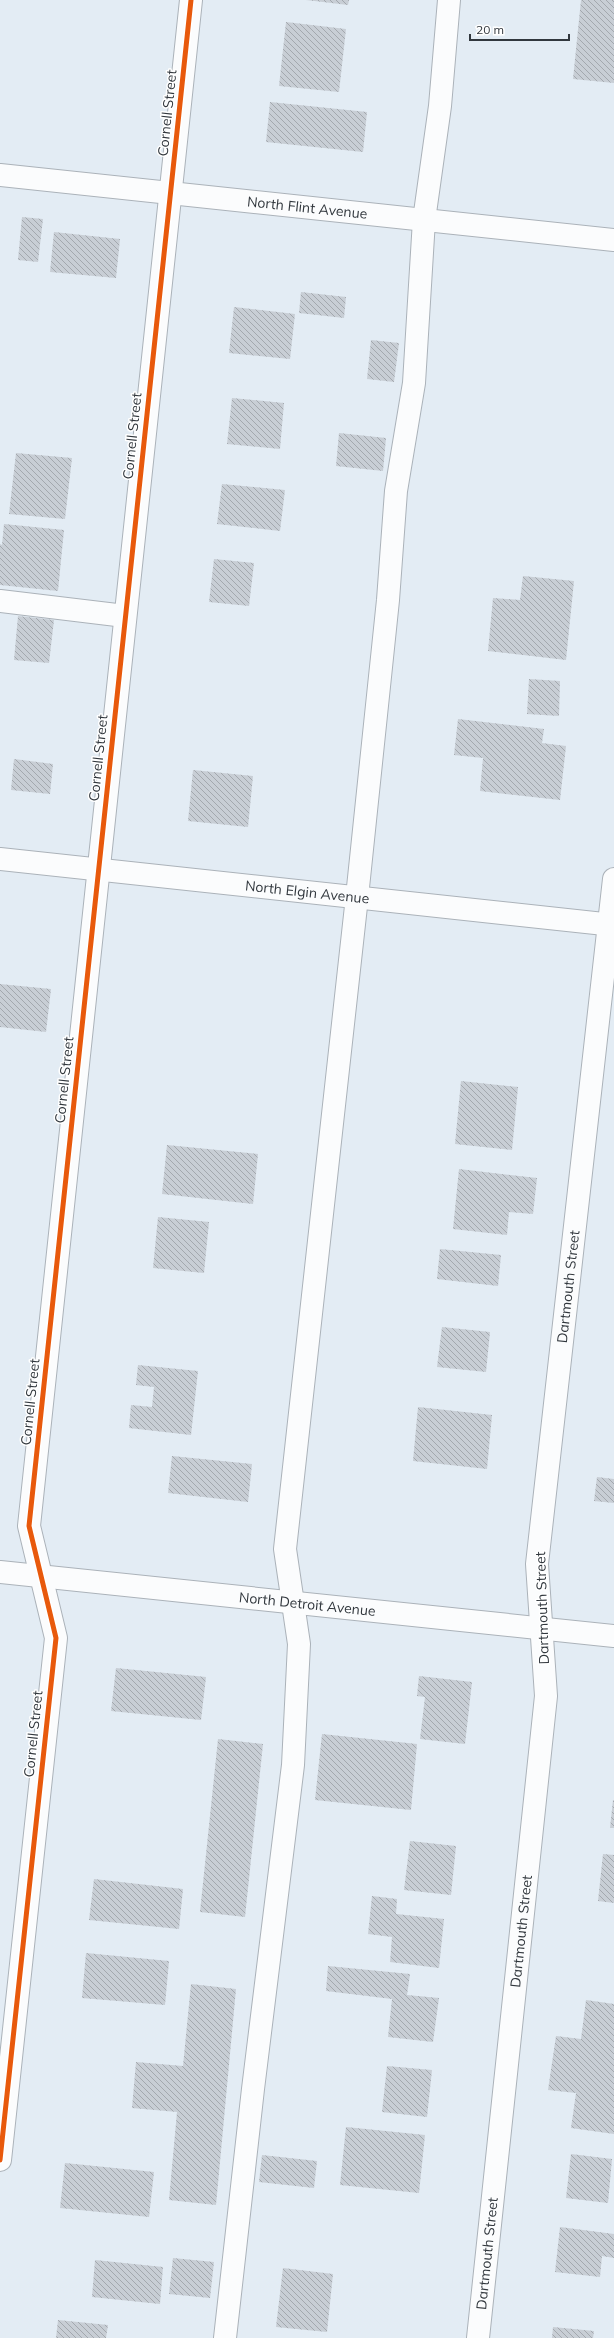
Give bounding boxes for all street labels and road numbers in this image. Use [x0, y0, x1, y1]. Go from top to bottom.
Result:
street label: Cornell Street [154, 69, 181, 157]
street label: North Flint Avenue [246, 192, 368, 223]
street label: Cornell Street [119, 392, 146, 480]
street label: Cornell Street [85, 714, 112, 802]
street label: North Elgin Avenue [244, 876, 370, 908]
street label: Cornell Street [51, 1036, 78, 1124]
street label: Dartmouth Street [553, 1229, 583, 1344]
street label: Cornell Street [17, 1358, 44, 1446]
street label: Dartmouth Street [531, 1551, 553, 1665]
street label: North Detroit Avenue [238, 1588, 377, 1620]
street label: Cornell Street [20, 1690, 47, 1778]
street label: Dartmouth Street [506, 1874, 536, 1988]
street label: Dartmouth Street [472, 2196, 502, 2311]

